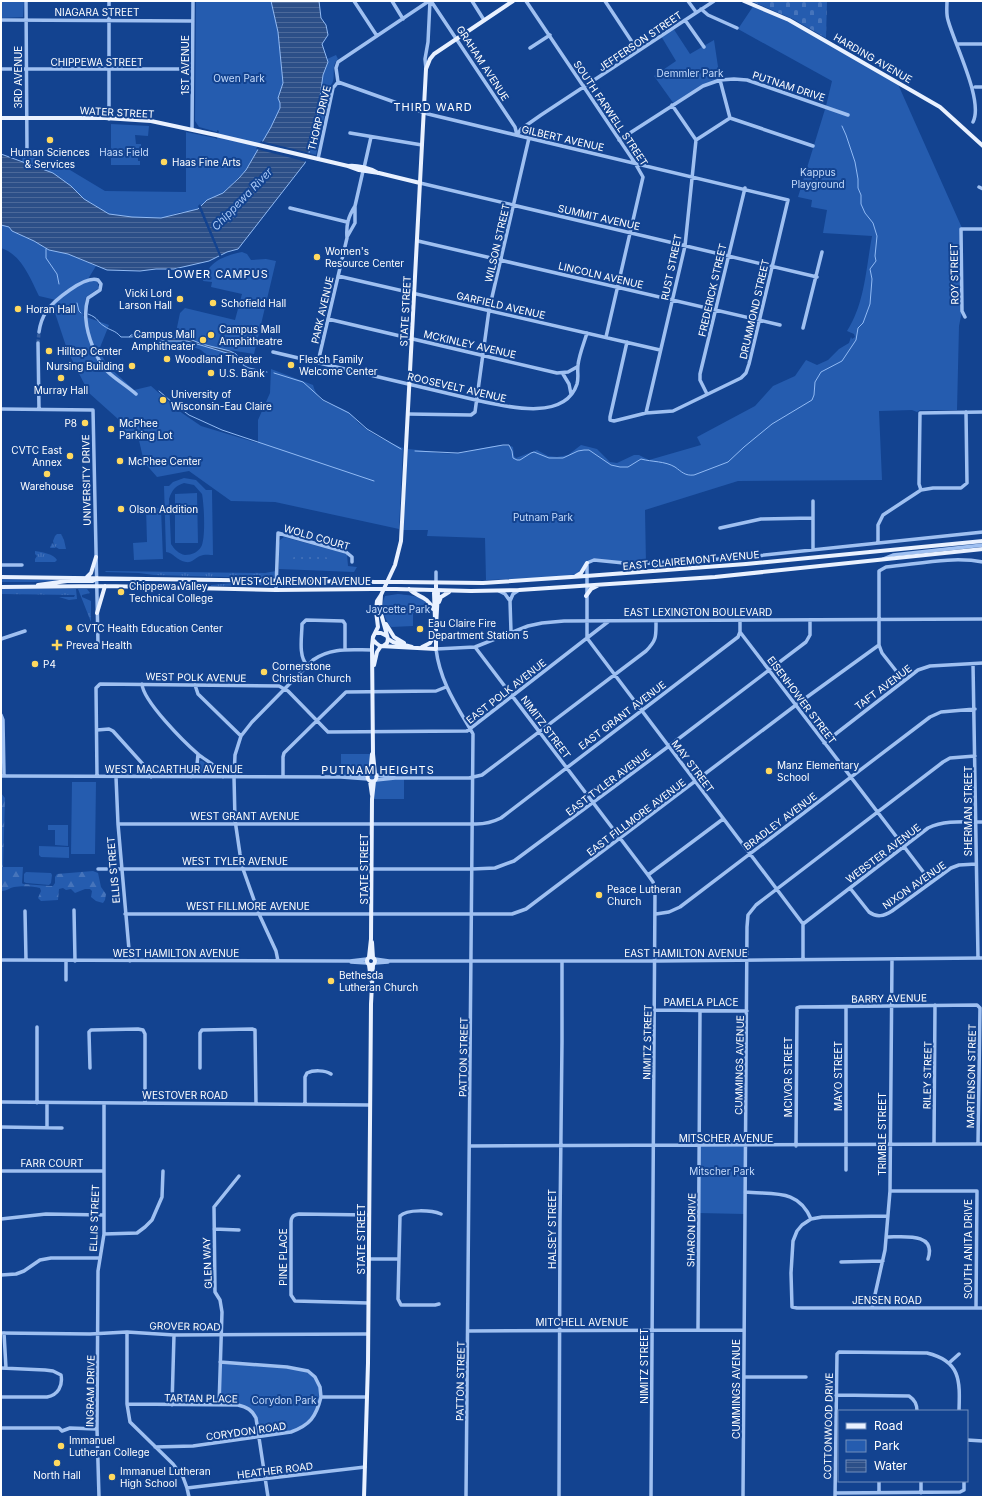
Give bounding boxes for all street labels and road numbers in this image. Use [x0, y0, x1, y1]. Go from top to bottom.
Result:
street label: NIAGARA STREET [55, 6, 139, 18]
street label: JEFFERSON STREET [596, 9, 684, 73]
street label: GRAHAM AVENUE [454, 23, 512, 103]
street label: HARDING AVENUE [832, 31, 914, 85]
street label: 1ST AVENUE [179, 35, 191, 95]
street label: 3RD AVENUE [12, 46, 24, 108]
street label: CHIPPEWA STREET [51, 56, 144, 68]
street label: SOUTH FARWELL STREET [571, 58, 651, 168]
street label: PUTNAM DRIVE [751, 69, 827, 103]
street label: THORP DRIVE [305, 84, 333, 152]
street label: WATER STREET [79, 104, 155, 120]
street label: GILBERT AVENUE [521, 123, 605, 153]
street label: WILSON STREET [482, 202, 512, 284]
street label: SUMMIT AVENUE [557, 202, 641, 232]
street label: RUST STREET [658, 233, 684, 301]
street label: FREDERICK STREET [695, 242, 729, 338]
street label: ROY STREET [947, 243, 961, 305]
street label: DRUMMOND STREET [737, 258, 771, 360]
street label: LINCOLN AVENUE [557, 259, 645, 291]
street label: PARK AVENUE [308, 275, 336, 345]
street label: STATE STREET [397, 275, 413, 347]
street label: GARFIELD AVENUE [455, 289, 547, 321]
street label: MCKINLEY AVENUE [423, 328, 517, 360]
street label: ROOSEVELT AVENUE [406, 370, 508, 404]
street label: UNIVERSITY DRIVE [79, 434, 93, 526]
street label: WOLD COURT [282, 522, 352, 552]
street label: EAST CLAIREMONT AVENUE [622, 548, 760, 572]
street label: WEST CLAIREMONT AVENUE [231, 575, 371, 587]
street label: EAST LEXINGTON BOULEVARD [624, 606, 772, 618]
street label: EISENHOWER STREET [765, 654, 839, 746]
street label: EAST POLK AVENUE [464, 656, 548, 726]
street label: TAFT AVENUE [852, 662, 914, 712]
street label: WEST POLK AVENUE [145, 670, 247, 684]
street label: EAST GRANT AVENUE [576, 678, 668, 752]
street label: NIMITZ STREET [519, 693, 573, 761]
street label: MAY STREET [669, 737, 717, 795]
street label: EAST TYLER AVENUE [563, 746, 653, 818]
street label: WEST MACARTHUR AVENUE [105, 763, 243, 775]
street label: SHERMAN STREET [962, 766, 974, 856]
street label: EAST FILLMORE AVENUE [584, 776, 688, 858]
street label: BRADLEY AVENUE [741, 790, 819, 852]
street label: WEST GRANT AVENUE [190, 810, 300, 822]
street label: WEBSTER AVENUE [843, 821, 923, 885]
street label: STATE STREET [358, 833, 370, 905]
street label: ELLIS STREET [104, 836, 122, 904]
street label: WEST TYLER AVENUE [182, 855, 288, 867]
street label: NIXON AVENUE [880, 859, 948, 911]
street label: WEST FILLMORE AVENUE [186, 900, 310, 912]
street label: WEST HAMILTON AVENUE [113, 947, 239, 959]
street label: EAST HAMILTON AVENUE [624, 947, 748, 959]
street label: BARRY AVENUE [851, 991, 927, 1005]
street label: PAMELA PLACE [664, 996, 738, 1008]
street label: NIMITZ STREET [640, 1004, 654, 1080]
street label: CUMMINGS AVENUE [732, 1015, 746, 1115]
street label: PATTON STREET [456, 1017, 470, 1097]
street label: MARTENSON STREET [964, 1024, 978, 1128]
street label: MCIVOR STREET [782, 1037, 794, 1117]
street label: MAYO STREET [832, 1041, 844, 1111]
street label: RILEY STREET [920, 1041, 934, 1109]
street label: WESTOVER ROAD [142, 1089, 228, 1101]
street label: TRIMBLE STREET [876, 1092, 888, 1176]
street label: MITSCHER AVENUE [679, 1132, 773, 1144]
street label: FARR COURT [21, 1157, 83, 1169]
street label: ELLIS STREET [87, 1184, 101, 1252]
street label: HALSEY STREET [546, 1189, 558, 1269]
street label: SHARON DRIVE [684, 1193, 698, 1267]
street label: SOUTH ANITA DRIVE [962, 1199, 974, 1299]
street label: STATE STREET [355, 1203, 367, 1275]
street label: PINE PLACE [277, 1228, 289, 1286]
street label: GLEN WAY [200, 1237, 214, 1289]
street label: JENSEN ROAD [852, 1294, 922, 1306]
street label: MITCHELL AVENUE [536, 1316, 628, 1328]
street label: GROVER ROAD [149, 1319, 221, 1333]
street label: NIMITZ STREET [638, 1328, 650, 1404]
street label: CUMMINGS AVENUE [730, 1339, 742, 1439]
street label: PATTON STREET [453, 1341, 467, 1421]
street label: INGRAM DRIVE [83, 1355, 97, 1427]
street label: COTTONWOOD DRIVE [821, 1372, 835, 1480]
street label: TARTAN PLACE [164, 1391, 238, 1405]
street label: CORYDON ROAD [205, 1419, 287, 1443]
street label: HEATHER ROAD [236, 1459, 314, 1481]

